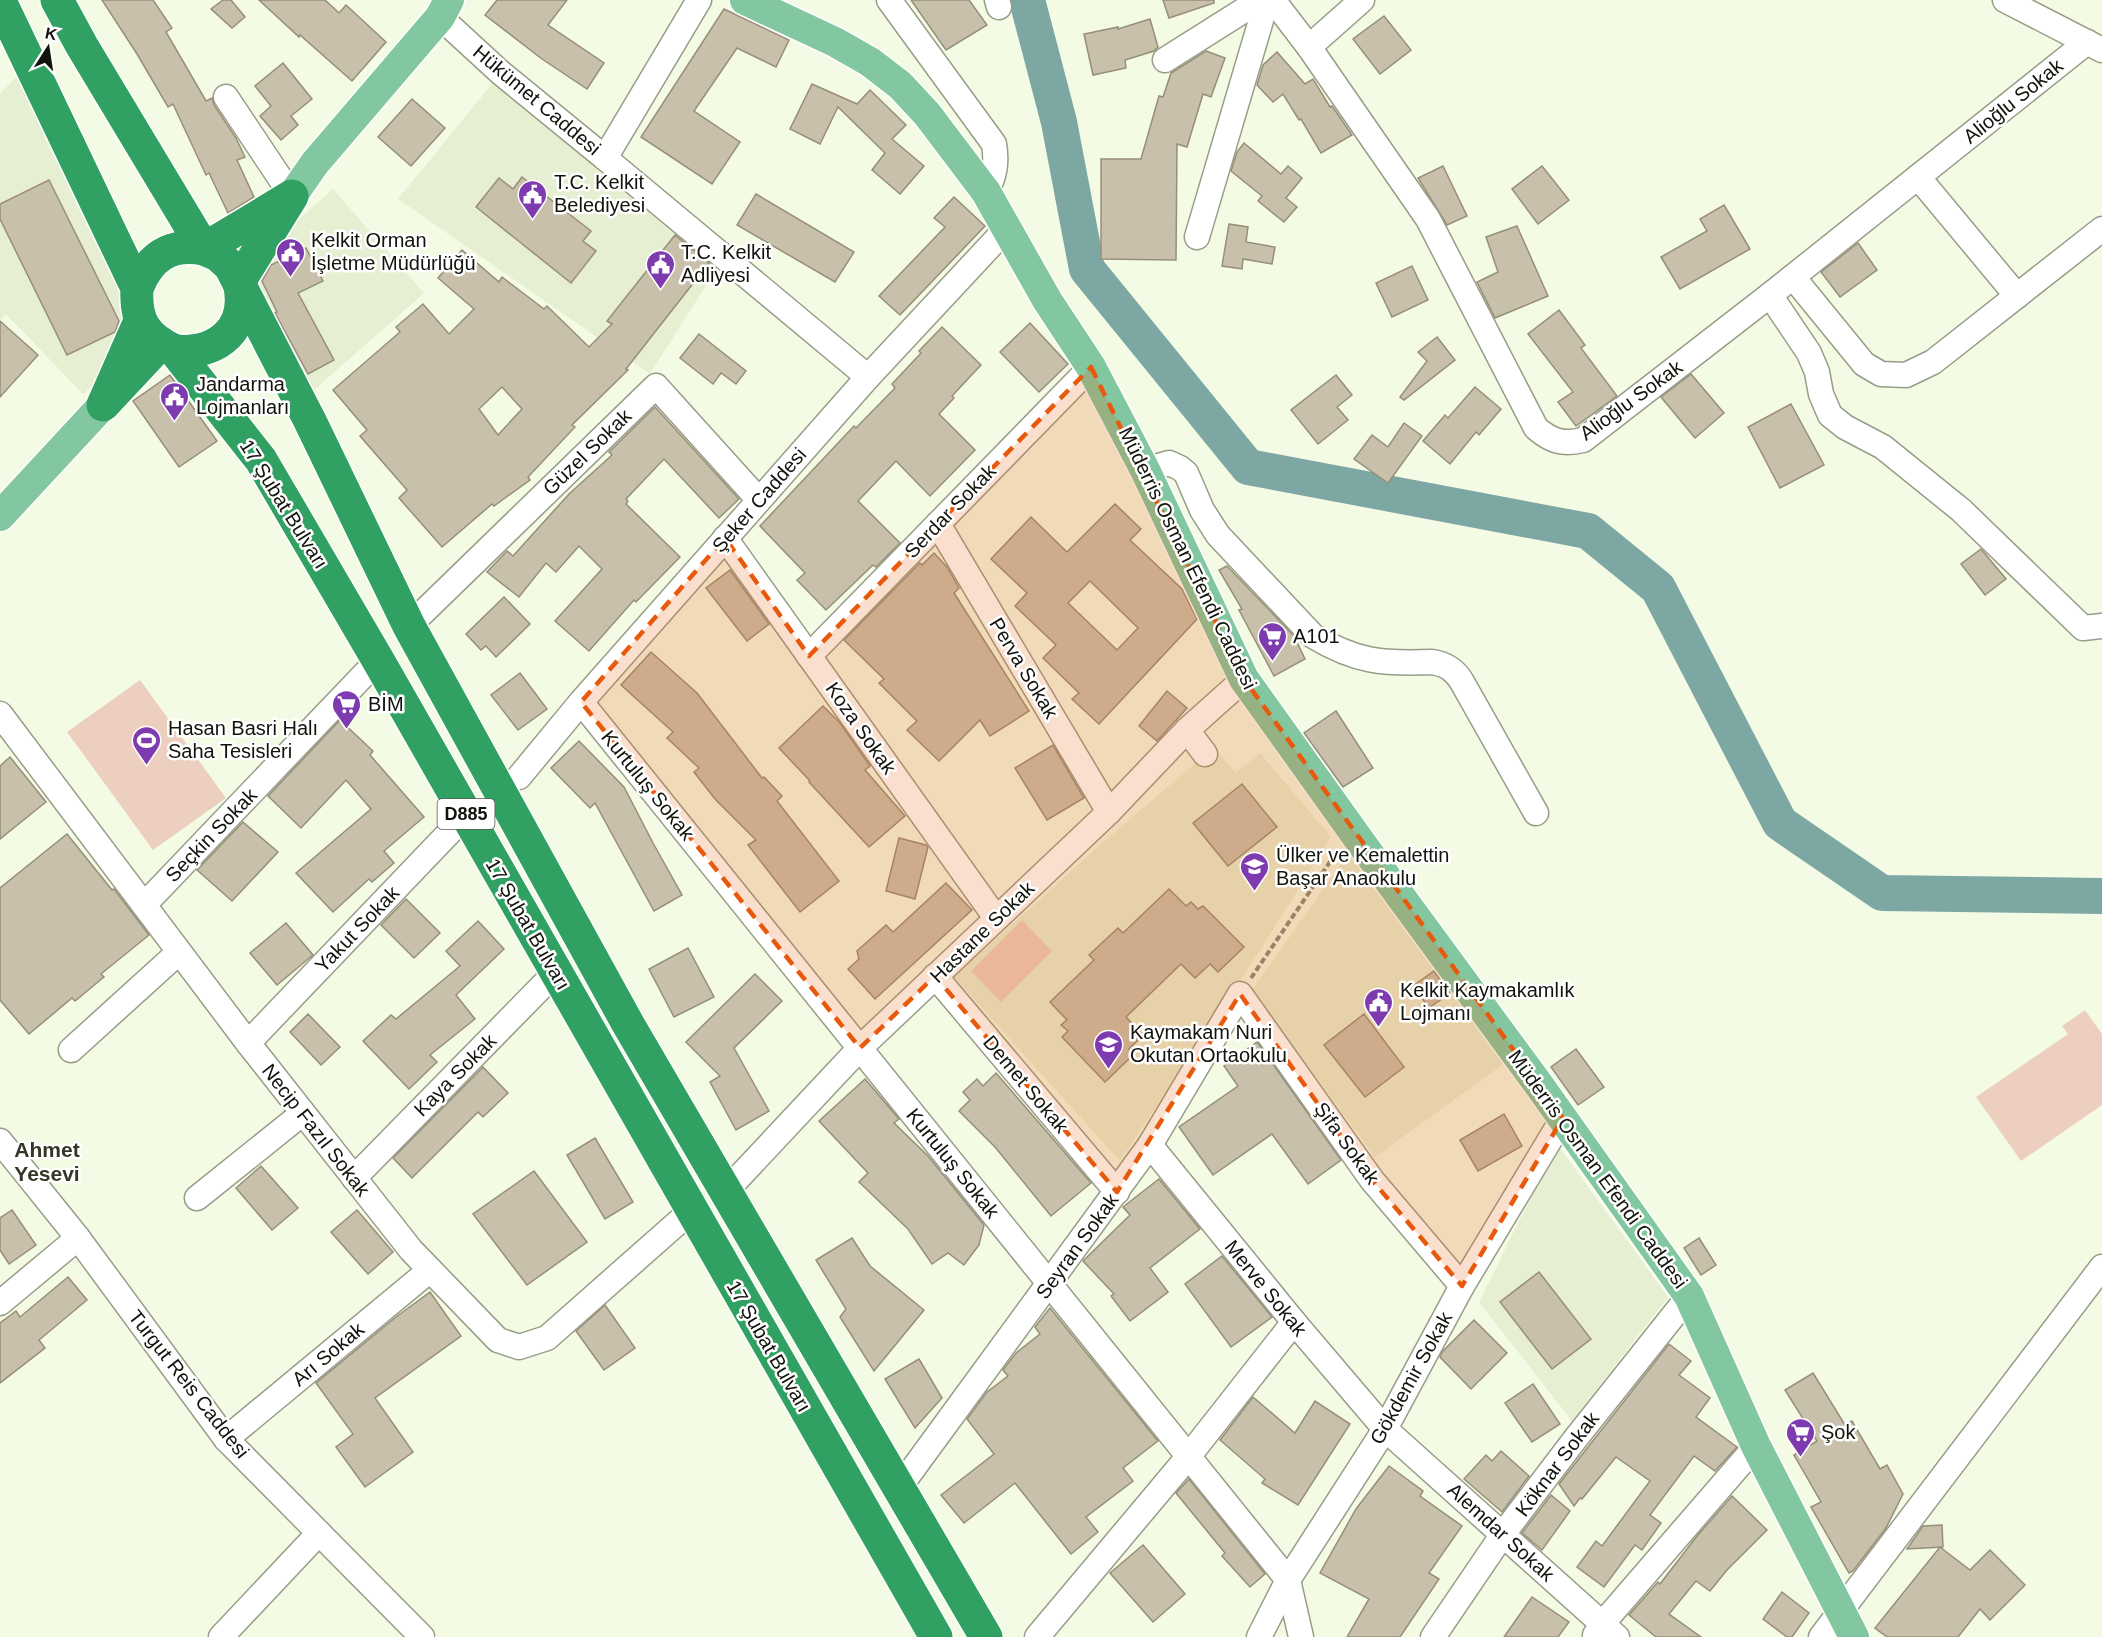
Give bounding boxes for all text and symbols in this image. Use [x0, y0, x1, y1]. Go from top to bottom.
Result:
north arrow [18, 18, 78, 78]
text: K [44, 24, 59, 43]
street label: Hükümet Caddesi [469, 40, 605, 160]
street label: Alioğlu Sokak [1959, 54, 2068, 148]
place label: T.C. Kelkit Belediyesi [554, 171, 645, 216]
public building icon: T.C. Kelkit Belediyesi [517, 178, 549, 220]
place label: Kelkit Orman İşletme Müdürlüğü [311, 229, 476, 274]
public building icon: Kelkit Orman İşletme Müdürlüğü [274, 236, 306, 278]
place label: T.C. Kelkit Adliyesi [681, 241, 771, 286]
public building icon: T.C. Kelkit Adliyesi [644, 248, 676, 290]
street label: Alioğlu Sokak [1576, 355, 1687, 445]
place label: Jandarma Lojmanları [196, 373, 289, 418]
public building icon: Jandarma Lojmanları [159, 380, 191, 422]
street label: Güzel Sokak [539, 404, 636, 499]
street label: Müderris Osman Efendi Caddesi [1115, 423, 1261, 693]
street label: 17 Şubat Bulvarı [235, 435, 333, 573]
street label: Şeker Caddesi [708, 443, 810, 557]
street label: Serdar Sokak [900, 459, 1001, 562]
street label: Perva Sokak [985, 614, 1063, 723]
supermarket icon: A101 [1256, 620, 1288, 662]
place label: A101 [1293, 625, 1340, 647]
street label: Koza Sokak [821, 678, 901, 779]
supermarket icon: BİM [331, 688, 363, 730]
place label: BİM [368, 693, 404, 715]
place label: Hasan Basri Halı Saha Tesisleri [168, 717, 318, 762]
sports icon: Hasan Basri Halı Saha Tesisleri [131, 724, 163, 766]
street label: Kurtuluş Sokak [597, 726, 700, 845]
street label: Seçkin Sokak [161, 783, 262, 886]
road number: D885 [438, 799, 494, 829]
place label: Ülker ve Kemalettin Başar Anaokulu [1276, 844, 1449, 889]
school or university icon: Ülker ve Kemalettin Başar Anaokulu [1239, 850, 1271, 892]
street label: 17 Şubat Bulvarı [482, 854, 574, 994]
street label: Hastane Sokak [926, 876, 1039, 987]
street label: Yakut Sokak [311, 881, 404, 976]
place label: Kelkit Kaymakamlık Lojmanı [1400, 979, 1575, 1024]
public building icon: Kelkit Kaymakamlık Lojmanı [1363, 986, 1395, 1028]
place label: Kaymakam Nuri Okutan Ortaokulu [1130, 1021, 1287, 1066]
school or university icon: Kaymakam Nuri Okutan Ortaokulu [1093, 1028, 1125, 1070]
street label: Kaya Sokak [409, 1029, 501, 1121]
street label: Demet Sokak [979, 1031, 1074, 1138]
street label: Müderris Osman Efendi Caddesi [1504, 1046, 1692, 1292]
street label: Necip Fazıl Sokak [258, 1060, 375, 1201]
street label: Şifa Sokak [1310, 1098, 1385, 1189]
street label: Kurtuluş Sokak [902, 1104, 1005, 1223]
district label: Ahmet Yesevi [14, 1138, 80, 1185]
street label: Seyran Sokak [1032, 1188, 1123, 1303]
street label: Merve Sokak [1221, 1236, 1312, 1341]
street label: 17 Şubat Bulvarı [723, 1276, 815, 1416]
street label: Turgut Reis Caddesi [124, 1306, 254, 1462]
street label: Gökdemir Sokak [1366, 1307, 1457, 1448]
street label: Arı Sokak [288, 1317, 369, 1390]
street label: Köknar Sokak [1511, 1407, 1604, 1520]
supermarket icon: Şok [1784, 1416, 1816, 1458]
place label: Şok [1821, 1421, 1856, 1443]
street label: Alemdar Sokak [1443, 1478, 1559, 1586]

